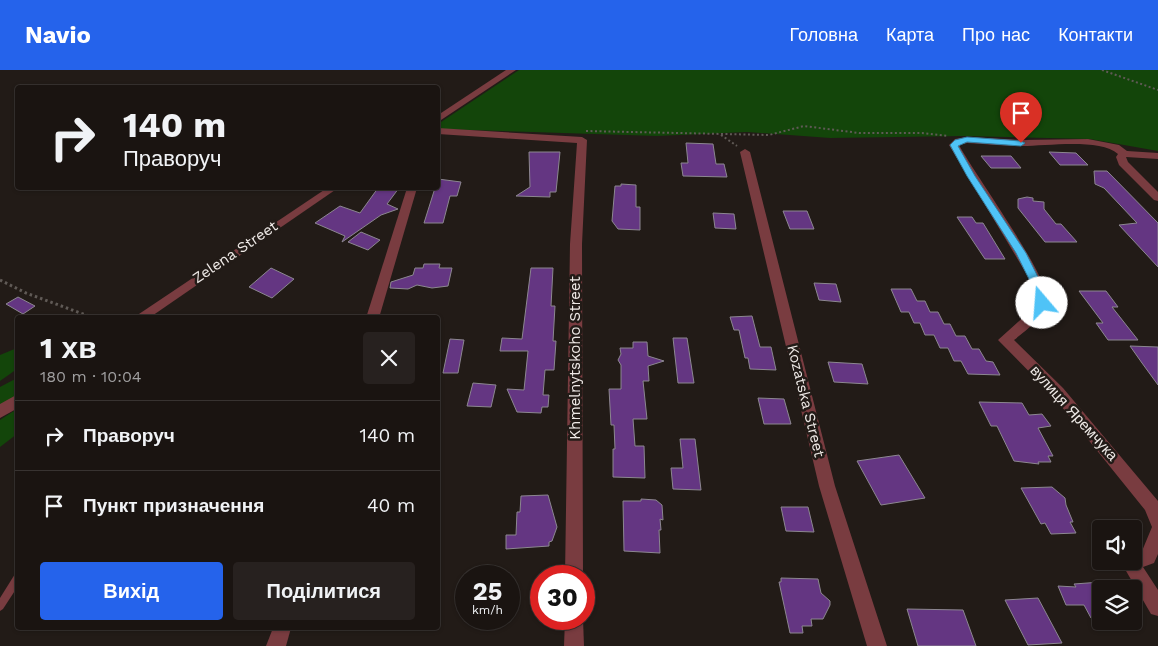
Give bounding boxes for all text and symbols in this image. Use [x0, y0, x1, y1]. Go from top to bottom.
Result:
text: Navio [25, 21, 91, 49]
text: Головна [790, 24, 858, 45]
text: Карта [886, 24, 934, 45]
text: Про нас [962, 24, 1030, 45]
text: Контакти [1058, 24, 1133, 45]
pin [1000, 92, 1042, 143]
icon: arrive [1007, 99, 1035, 127]
text: 140 m [123, 104, 226, 146]
icon: right [40, 105, 105, 170]
text: Праворуч [123, 146, 221, 171]
street label: Zelena Street [189, 217, 282, 287]
street label: Khmelnytskoho Street [566, 276, 584, 440]
position arrow [1015, 276, 1067, 328]
text: 1 хв [40, 330, 97, 365]
button: close [363, 332, 415, 384]
street label: Kozatska Street [783, 343, 829, 460]
street label: вулиця Яремчука [1026, 362, 1122, 465]
text: 180 m · 10:04 [40, 367, 142, 386]
icon: right [40, 422, 68, 450]
text: Праворуч [83, 424, 175, 447]
text: 140 m [360, 424, 415, 447]
icon: arrive [40, 492, 68, 520]
text: Пункт призначення [83, 494, 264, 517]
text: 40 m [367, 494, 415, 517]
map controls [1092, 520, 1142, 630]
button: sound [1092, 520, 1142, 570]
button: Вихід [40, 562, 223, 620]
button: Поділитися [233, 562, 415, 620]
speed limit sign: 30 [530, 565, 595, 630]
text: 25 [473, 577, 502, 606]
button: layers [1092, 580, 1142, 630]
text: km/h [472, 603, 503, 617]

